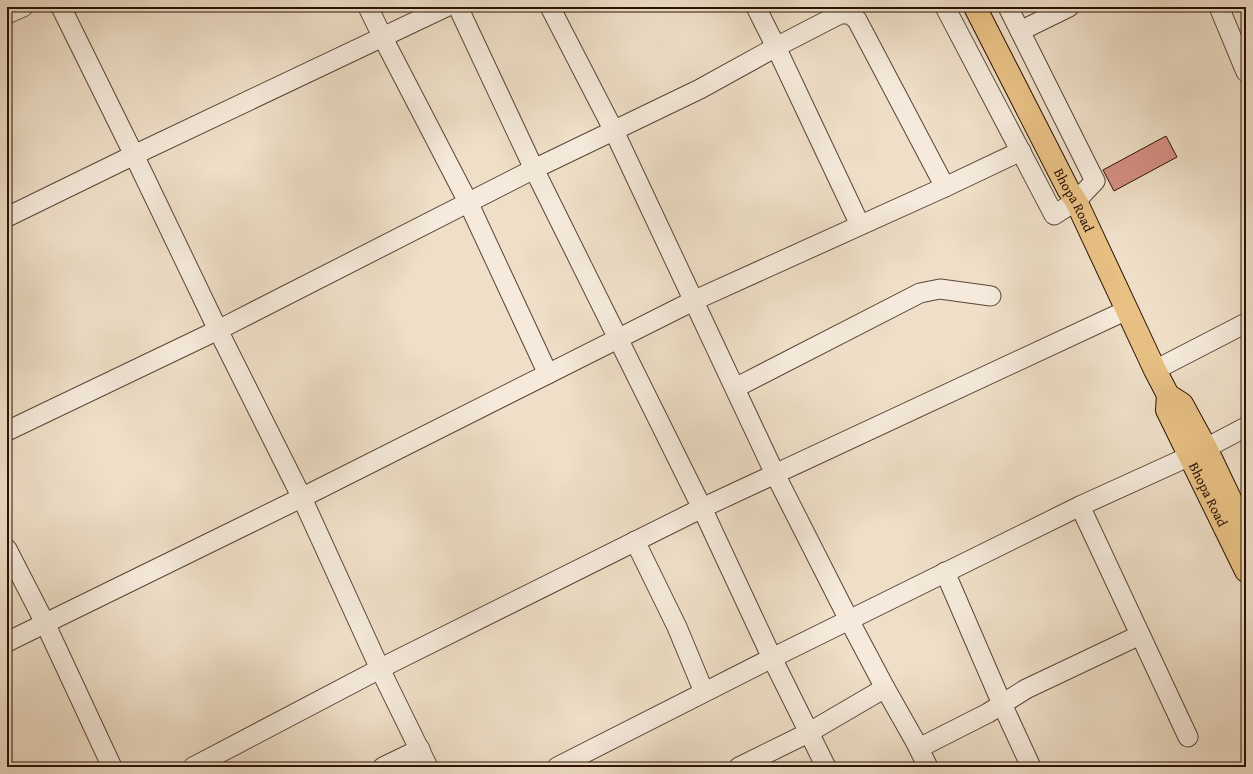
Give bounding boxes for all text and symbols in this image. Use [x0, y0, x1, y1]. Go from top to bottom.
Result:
street label: Bhopa Road [1049, 165, 1099, 236]
street label: Bhopa Road [1184, 459, 1233, 530]

